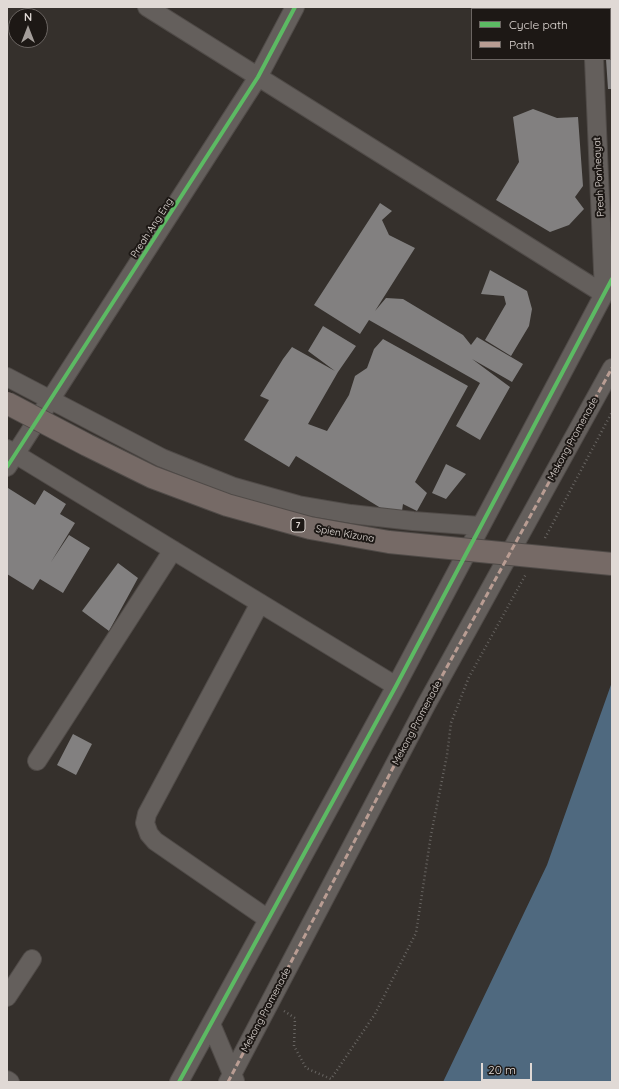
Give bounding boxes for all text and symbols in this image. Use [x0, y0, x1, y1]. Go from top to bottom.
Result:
north arrow [8, 8, 48, 48]
legend [471, 8, 611, 60]
text: N [24, 10, 32, 24]
text: Cycle path [509, 17, 568, 32]
text: Path [509, 37, 534, 52]
street label: Preah Ponheayat [591, 137, 607, 217]
street label: Preah Ang Eng [128, 196, 176, 260]
street label: Mekong Promenade [545, 395, 601, 483]
road number: 7 [291, 518, 305, 532]
street label: Spien Kizuna [315, 523, 375, 545]
street label: Mekong Promenade [390, 679, 444, 767]
street label: Mekong Promenade [239, 966, 293, 1054]
scale bar [483, 1055, 534, 1081]
text: 20 m [488, 1062, 516, 1077]

